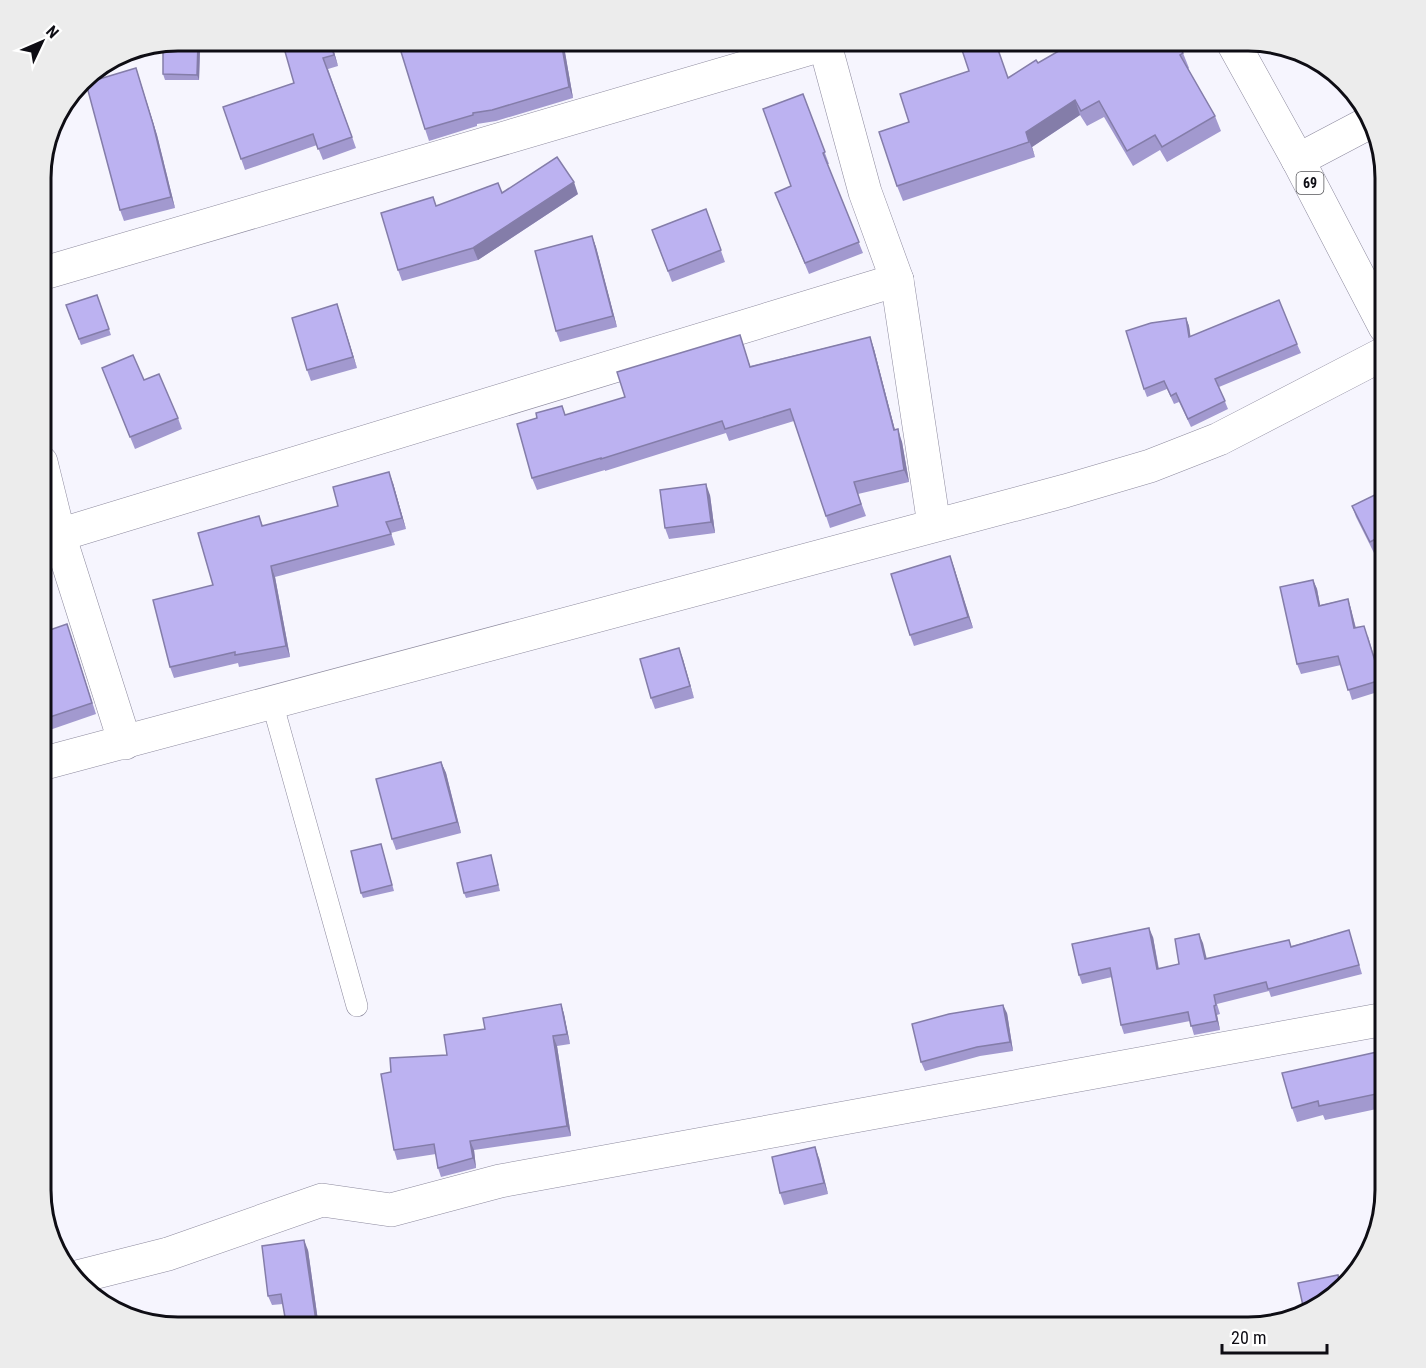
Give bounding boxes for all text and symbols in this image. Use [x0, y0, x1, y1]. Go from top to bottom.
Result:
north arrow [12, 12, 72, 72]
text: N [42, 22, 63, 42]
road number: 69 [1296, 172, 1324, 194]
scale bar [1222, 1317, 1327, 1355]
text: 20 m [1231, 1327, 1266, 1348]

